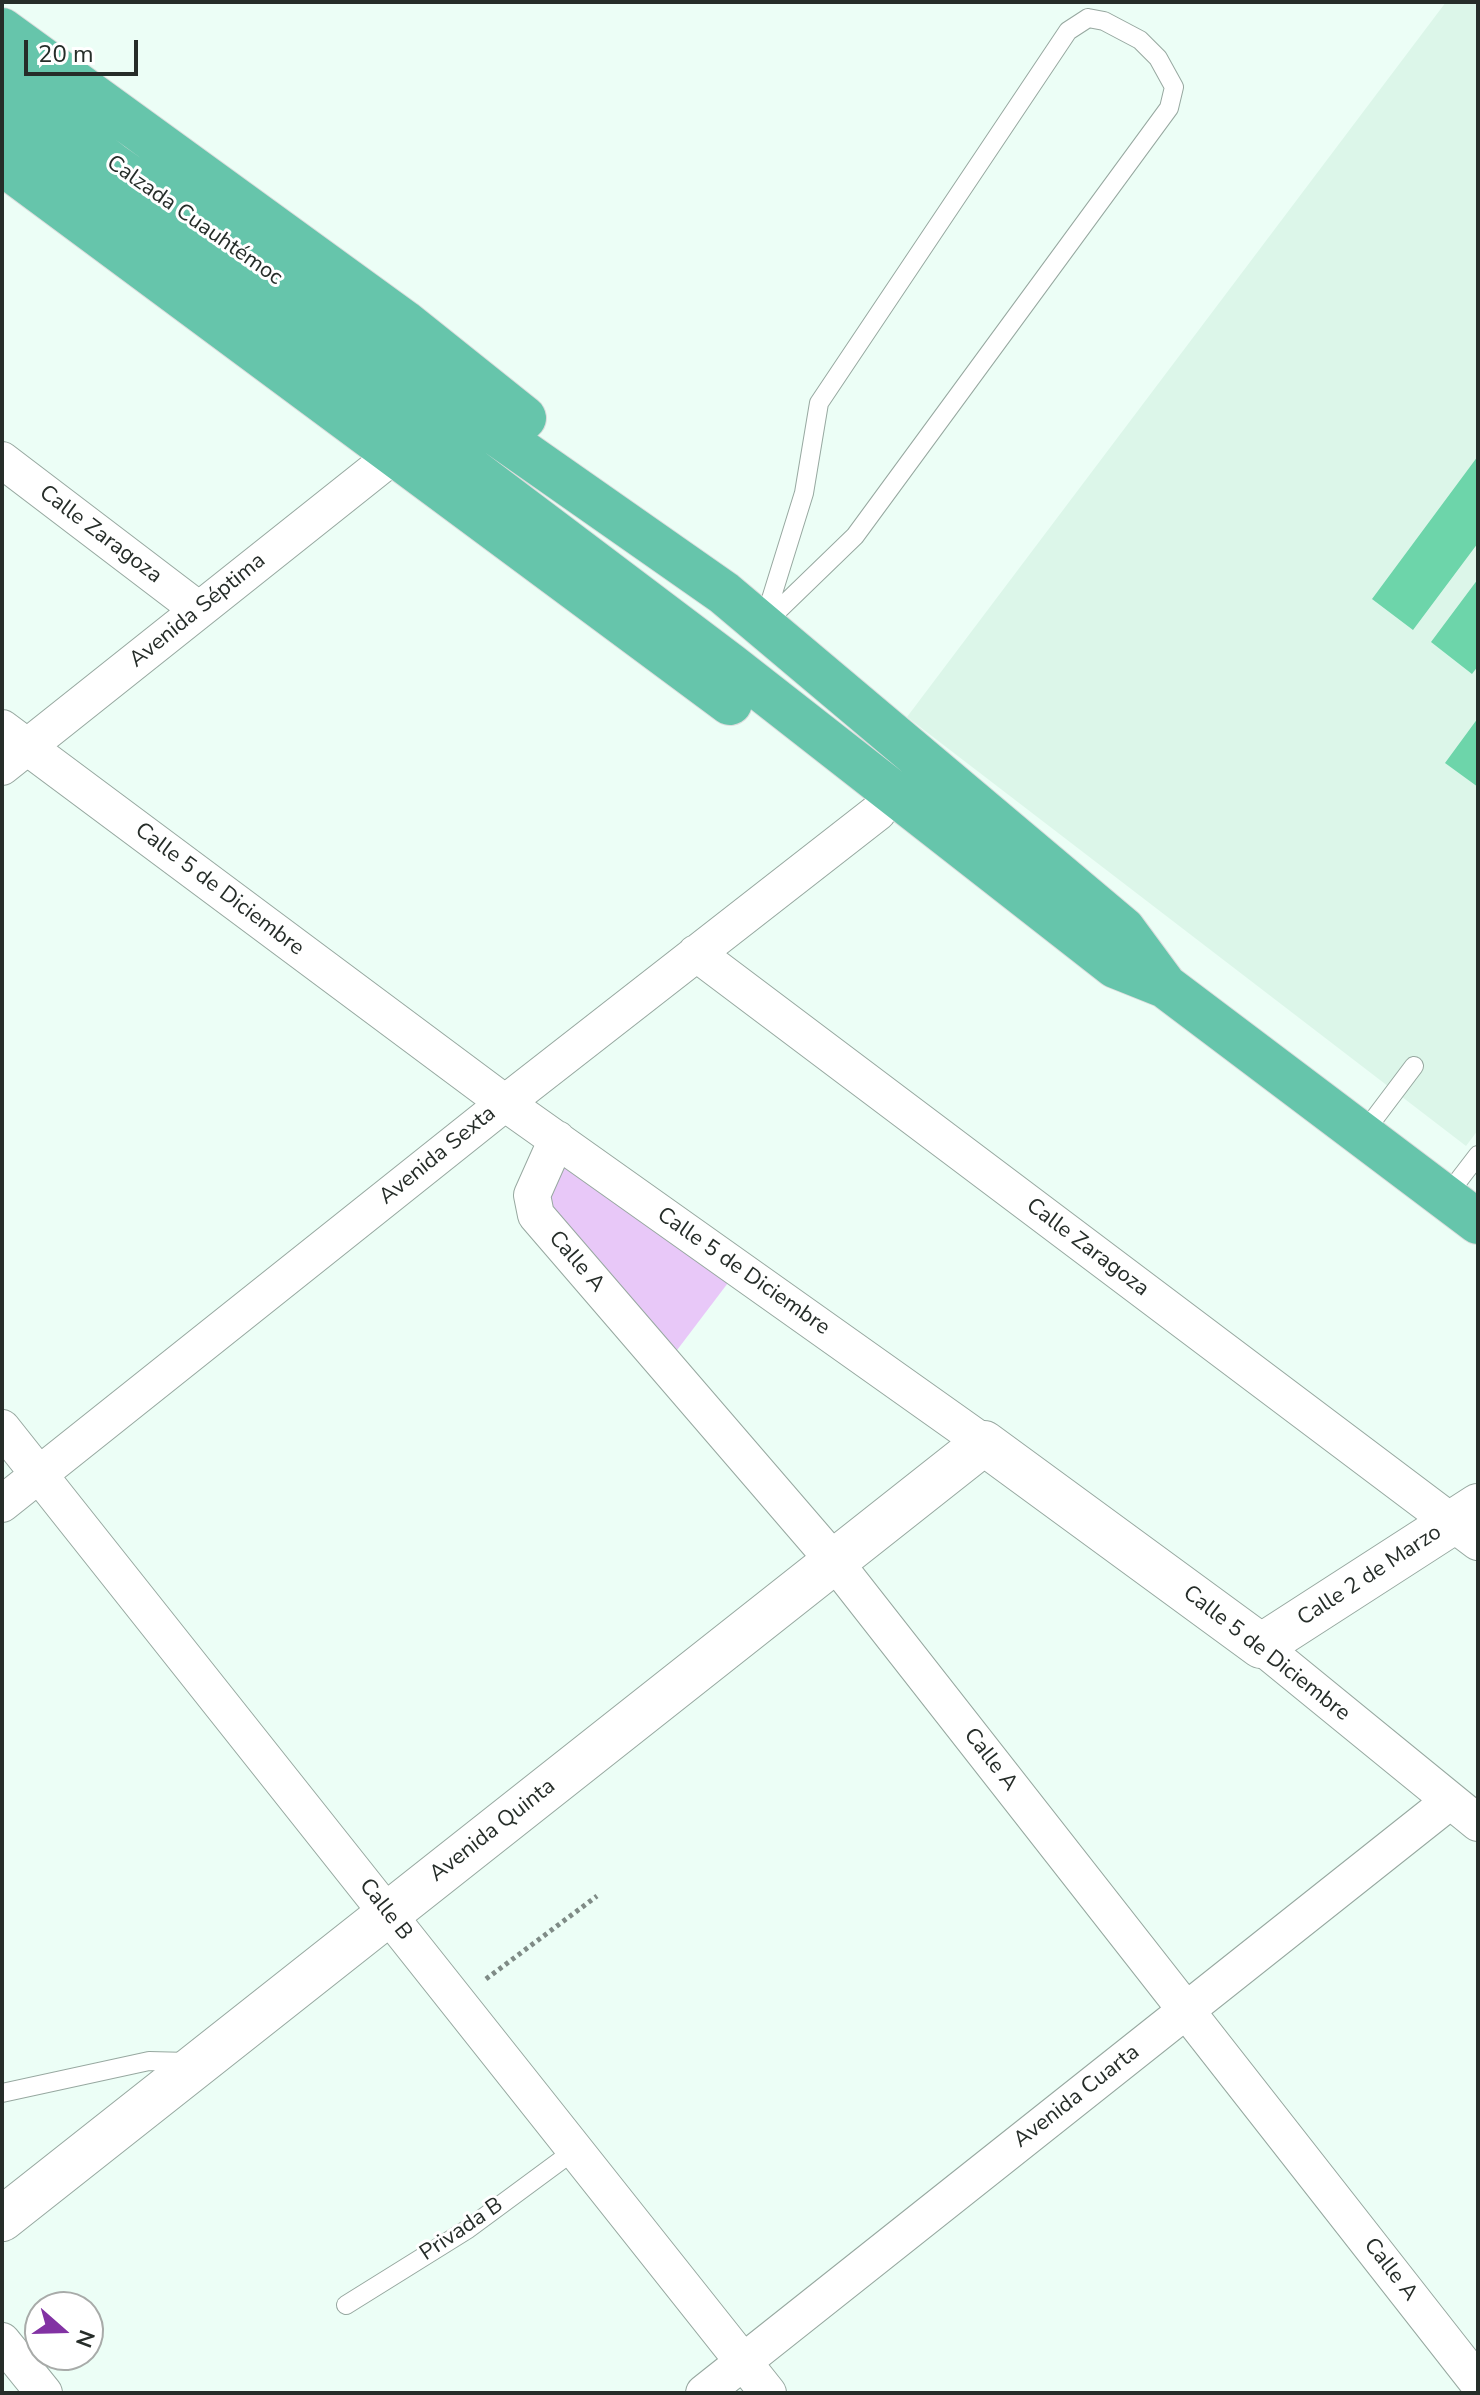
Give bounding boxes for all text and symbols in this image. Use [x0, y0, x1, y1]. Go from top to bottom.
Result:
scale bar [28, 24, 142, 74]
text: 20 m [38, 38, 94, 70]
street label: Calzada Cuauhtémoc [101, 150, 287, 292]
street label: Calle Zaragoza [33, 480, 167, 590]
street label: Avenida Séptima [125, 548, 271, 674]
street label: Calle 5 de Diciembre [129, 818, 309, 962]
street label: Avenida Sexta [374, 1101, 502, 1211]
street label: Calle Zaragoza [1020, 1193, 1154, 1303]
street label: Calle 5 de Diciembre [651, 1202, 835, 1342]
street label: Calle A [542, 1226, 610, 1298]
street label: Calle 2 de Marzo [1293, 1520, 1447, 1632]
street label: Calle 5 de Diciembre [1177, 1581, 1355, 1727]
street label: Calle A [957, 1723, 1023, 1797]
street label: Avenida Quinta [425, 1774, 561, 1888]
street label: Calle B [353, 1874, 417, 1946]
street label: Avenida Cuarta [1009, 2040, 1145, 2154]
street label: Privada B [415, 2193, 509, 2267]
street label: Calle A [1357, 2233, 1423, 2307]
north arrow [24, 2291, 104, 2371]
text: N [68, 2326, 102, 2351]

